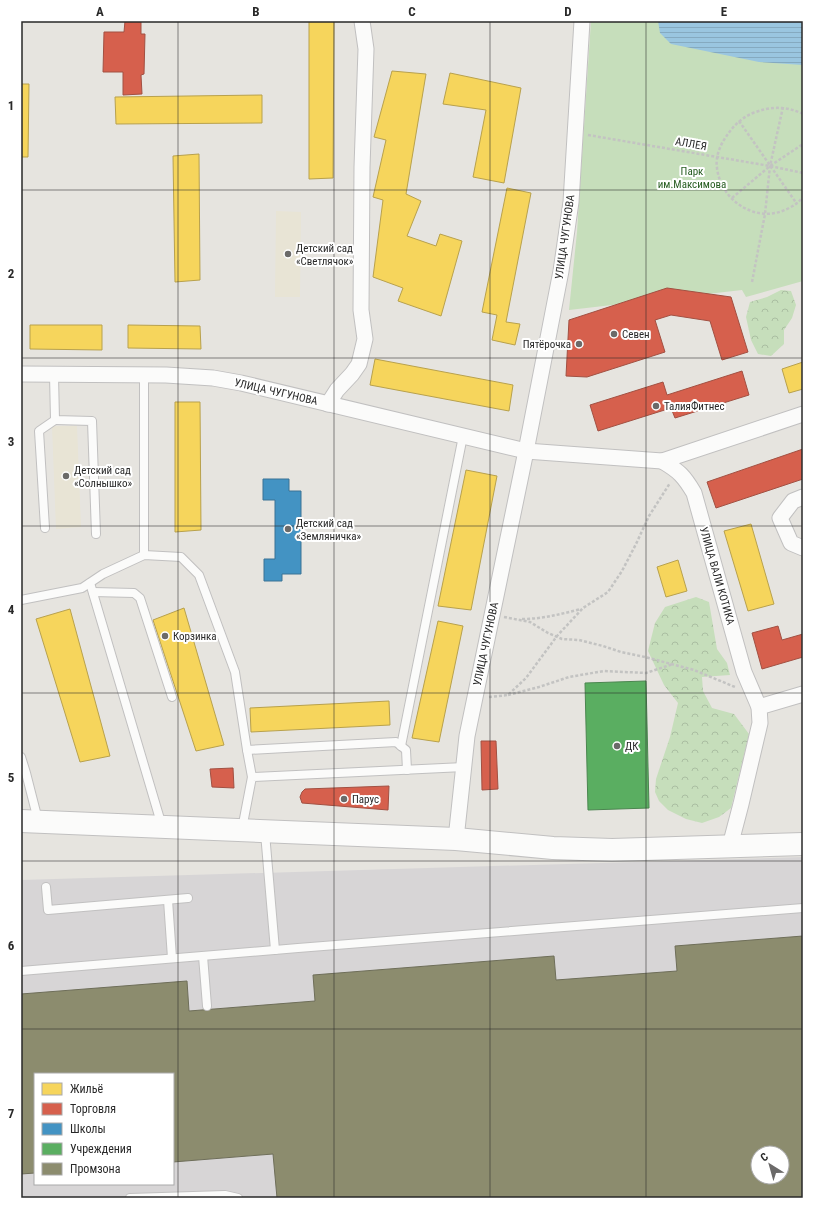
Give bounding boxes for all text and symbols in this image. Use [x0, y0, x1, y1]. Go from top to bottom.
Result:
text: A [96, 4, 104, 19]
text: B [252, 4, 260, 19]
text: C [408, 4, 416, 19]
text: D [564, 4, 572, 19]
text: E [721, 4, 728, 19]
text: 1 [8, 98, 14, 113]
street label: АЛЛЕЯ [674, 135, 708, 153]
park label: Парк им.Максимова [658, 165, 726, 191]
street label: УЛИЦА ЧУГУНОВА [553, 193, 577, 280]
place label: Детский сад «Светлячок» [296, 242, 354, 268]
marker: Детский сад «Светлячок» [283, 249, 293, 259]
text: 2 [8, 266, 15, 281]
place label: Севен [622, 328, 650, 341]
marker: Севен [609, 329, 619, 339]
place label: Пятёрочка [523, 338, 571, 351]
marker: Пятёрочка [574, 339, 584, 349]
street label: УЛИЦА ЧУГУНОВА [233, 376, 320, 408]
place label: ТалияФитнес [664, 400, 724, 413]
marker: ТалияФитнес [651, 401, 661, 411]
text: 3 [8, 434, 14, 449]
place label: Детский сад «Солнышко» [74, 464, 132, 490]
marker: Детский сад «Солнышко» [61, 471, 71, 481]
place label: Детский сад «Земляничка» [296, 517, 362, 543]
marker: Детский сад «Земляничка» [283, 524, 293, 534]
street label: УЛИЦА ВАЛИ КОТИКА [697, 525, 737, 627]
street label: УЛИЦА ЧУГУНОВА [471, 600, 501, 687]
text: 4 [8, 602, 15, 617]
place label: Корзинка [173, 630, 217, 643]
marker: Корзинка [160, 631, 170, 641]
place label: ДК [625, 740, 639, 753]
marker: ДК [612, 741, 622, 751]
text: 5 [8, 770, 15, 785]
place label: Парус [352, 793, 379, 806]
marker: Парус [339, 794, 349, 804]
text: 6 [8, 938, 15, 953]
legend [34, 1073, 174, 1185]
text: Жильё [70, 1082, 103, 1096]
text: Торговля [70, 1102, 116, 1116]
text: 7 [8, 1106, 15, 1121]
text: Школы [70, 1122, 106, 1136]
text: Учреждения [70, 1142, 132, 1156]
north arrow [750, 1145, 790, 1185]
text: С [758, 1150, 771, 1164]
text: Промзона [70, 1162, 121, 1176]

